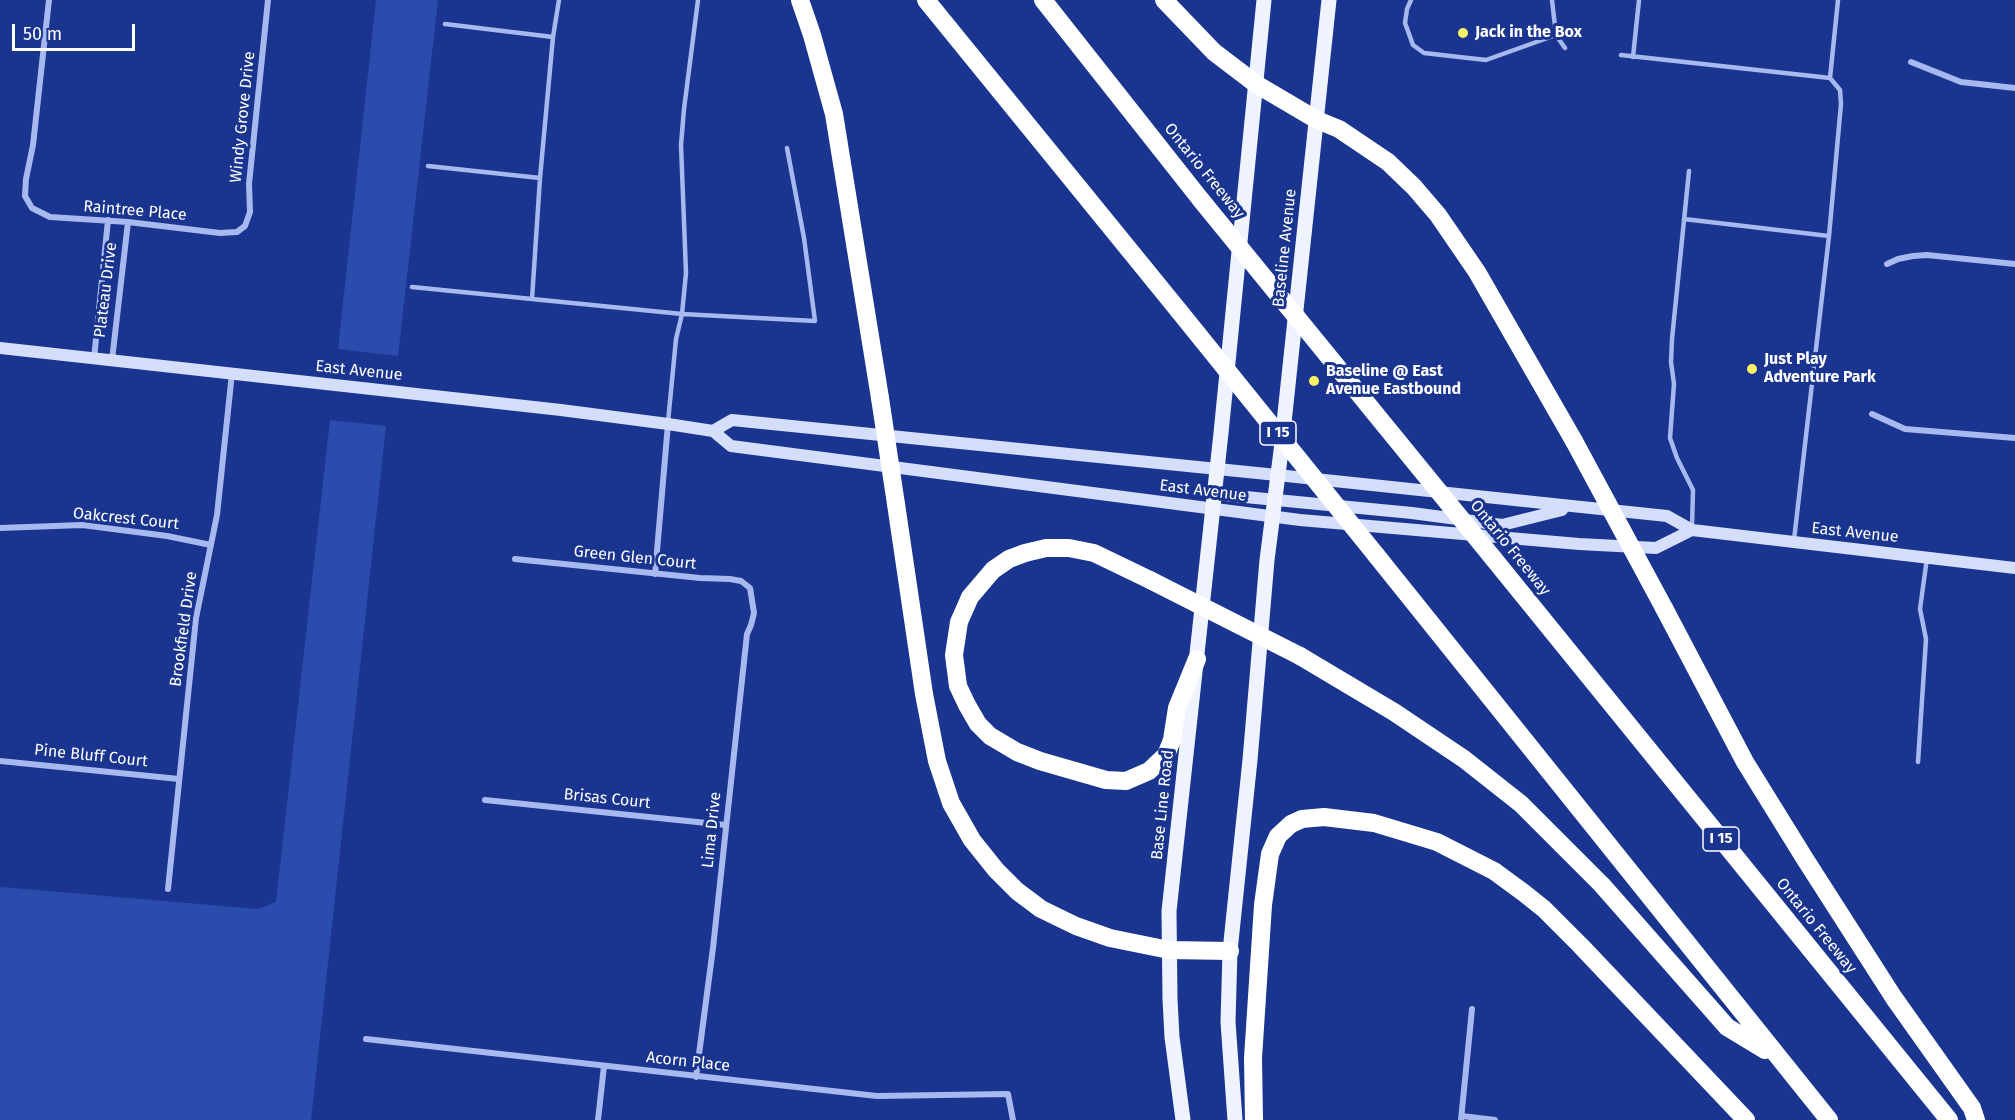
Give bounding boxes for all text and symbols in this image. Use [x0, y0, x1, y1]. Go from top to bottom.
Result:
scale bar [15, 12, 138, 50]
text: 50 m [23, 23, 62, 45]
place label: Jack in the Box [1475, 23, 1582, 43]
marker: Jack in the Box [1456, 26, 1470, 40]
street label: Windy Grove Drive [227, 50, 259, 184]
street label: Ontario Freeway [1160, 119, 1248, 223]
street label: Baseline Avenue [1269, 188, 1301, 308]
street label: Raintree Place [82, 197, 188, 225]
street label: Plateau Drive [91, 241, 121, 339]
place label: Just Play Adventure Park [1764, 350, 1876, 388]
street label: East Avenue [314, 357, 404, 385]
place label: Baseline @ East Avenue Eastbound [1326, 362, 1461, 400]
marker: Just Play Adventure Park [1745, 362, 1759, 376]
marker: Baseline @ East Avenue Eastbound [1307, 374, 1321, 388]
road number: I 15 [1260, 421, 1296, 445]
street label: East Avenue [1158, 476, 1248, 506]
street label: Ontario Freeway [1466, 496, 1554, 600]
street label: Oakcrest Court [72, 504, 180, 534]
street label: East Avenue [1810, 519, 1900, 547]
street label: Green Glen Court [573, 542, 697, 574]
street label: Brookfield Drive [166, 570, 202, 688]
street label: Pine Bluff Court [33, 740, 149, 772]
street label: Base Line Road [1148, 749, 1178, 861]
street label: Brisas Court [563, 785, 651, 813]
street label: Lima Drive [698, 791, 726, 869]
road number: I 15 [1703, 827, 1739, 851]
street label: Ontario Freeway [1772, 874, 1860, 978]
street label: Acorn Place [645, 1048, 731, 1076]

